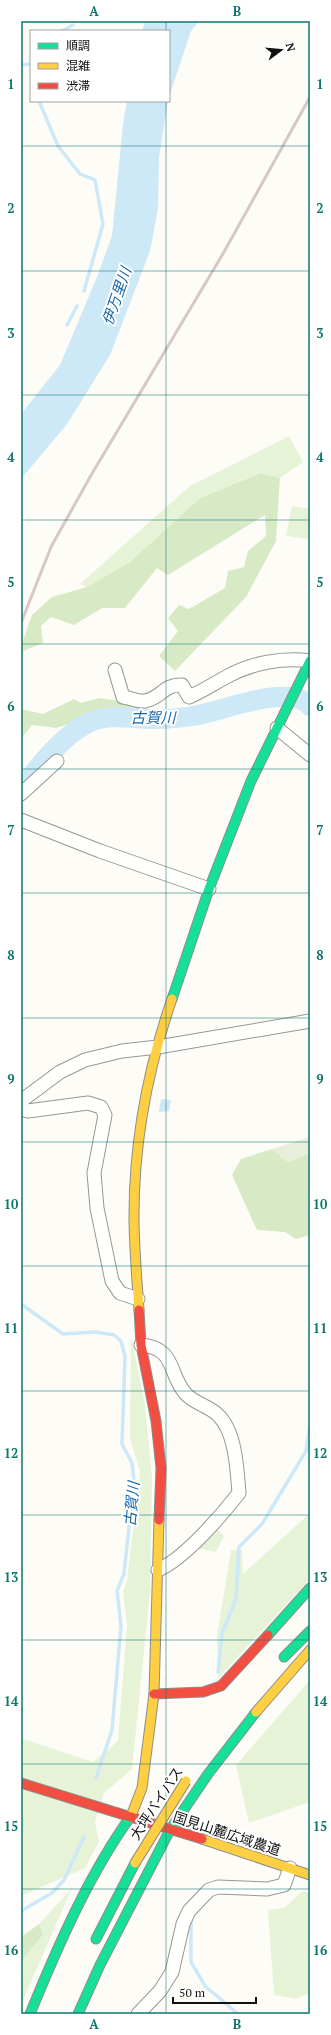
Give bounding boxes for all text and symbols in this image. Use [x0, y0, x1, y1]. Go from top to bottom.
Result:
text: A [89, 2, 99, 20]
text: B [233, 2, 241, 20]
legend [30, 30, 170, 102]
north arrow [261, 30, 301, 70]
text: 順調 [66, 38, 90, 53]
text: N [283, 41, 299, 54]
text: 混雑 [66, 58, 90, 73]
text: 1 [7, 75, 15, 93]
text: 1 [316, 75, 324, 93]
text: 渋滞 [66, 78, 90, 93]
text: 2 [7, 199, 15, 217]
text: 2 [316, 199, 324, 217]
water label: 伊万里川 [97, 262, 136, 328]
text: 3 [7, 324, 15, 342]
text: 3 [316, 324, 324, 342]
text: 4 [7, 448, 15, 466]
text: 4 [316, 448, 324, 466]
text: 5 [7, 573, 15, 591]
text: 5 [316, 573, 324, 591]
text: 6 [7, 697, 15, 715]
text: 6 [316, 697, 324, 715]
water label: 古賀川 [130, 707, 177, 727]
text: 7 [7, 821, 15, 839]
text: 7 [316, 821, 324, 839]
text: 8 [7, 946, 15, 964]
text: 8 [316, 946, 324, 964]
text: 9 [7, 1070, 15, 1088]
text: 9 [316, 1070, 324, 1088]
text: 10 [4, 1195, 19, 1213]
text: 10 [313, 1195, 328, 1213]
text: 11 [4, 1319, 18, 1337]
text: 11 [313, 1319, 327, 1337]
text: 12 [4, 1444, 18, 1462]
text: 12 [313, 1444, 327, 1462]
water label: 古賀川 [119, 1479, 143, 1527]
text: 13 [4, 1568, 18, 1586]
text: 13 [313, 1568, 327, 1586]
text: 14 [4, 1692, 19, 1710]
text: 14 [313, 1692, 328, 1710]
street label: 大坪バイパス [125, 1763, 187, 1843]
street label: 国見山麓広域農道 [171, 1807, 283, 1859]
text: 15 [4, 1817, 18, 1835]
text: 15 [313, 1817, 327, 1835]
text: 16 [4, 1941, 18, 1959]
text: 16 [313, 1941, 327, 1959]
scale bar [173, 1979, 256, 2005]
text: 50 m [179, 1985, 206, 2000]
text: A [89, 2015, 99, 2033]
text: B [233, 2015, 241, 2033]

